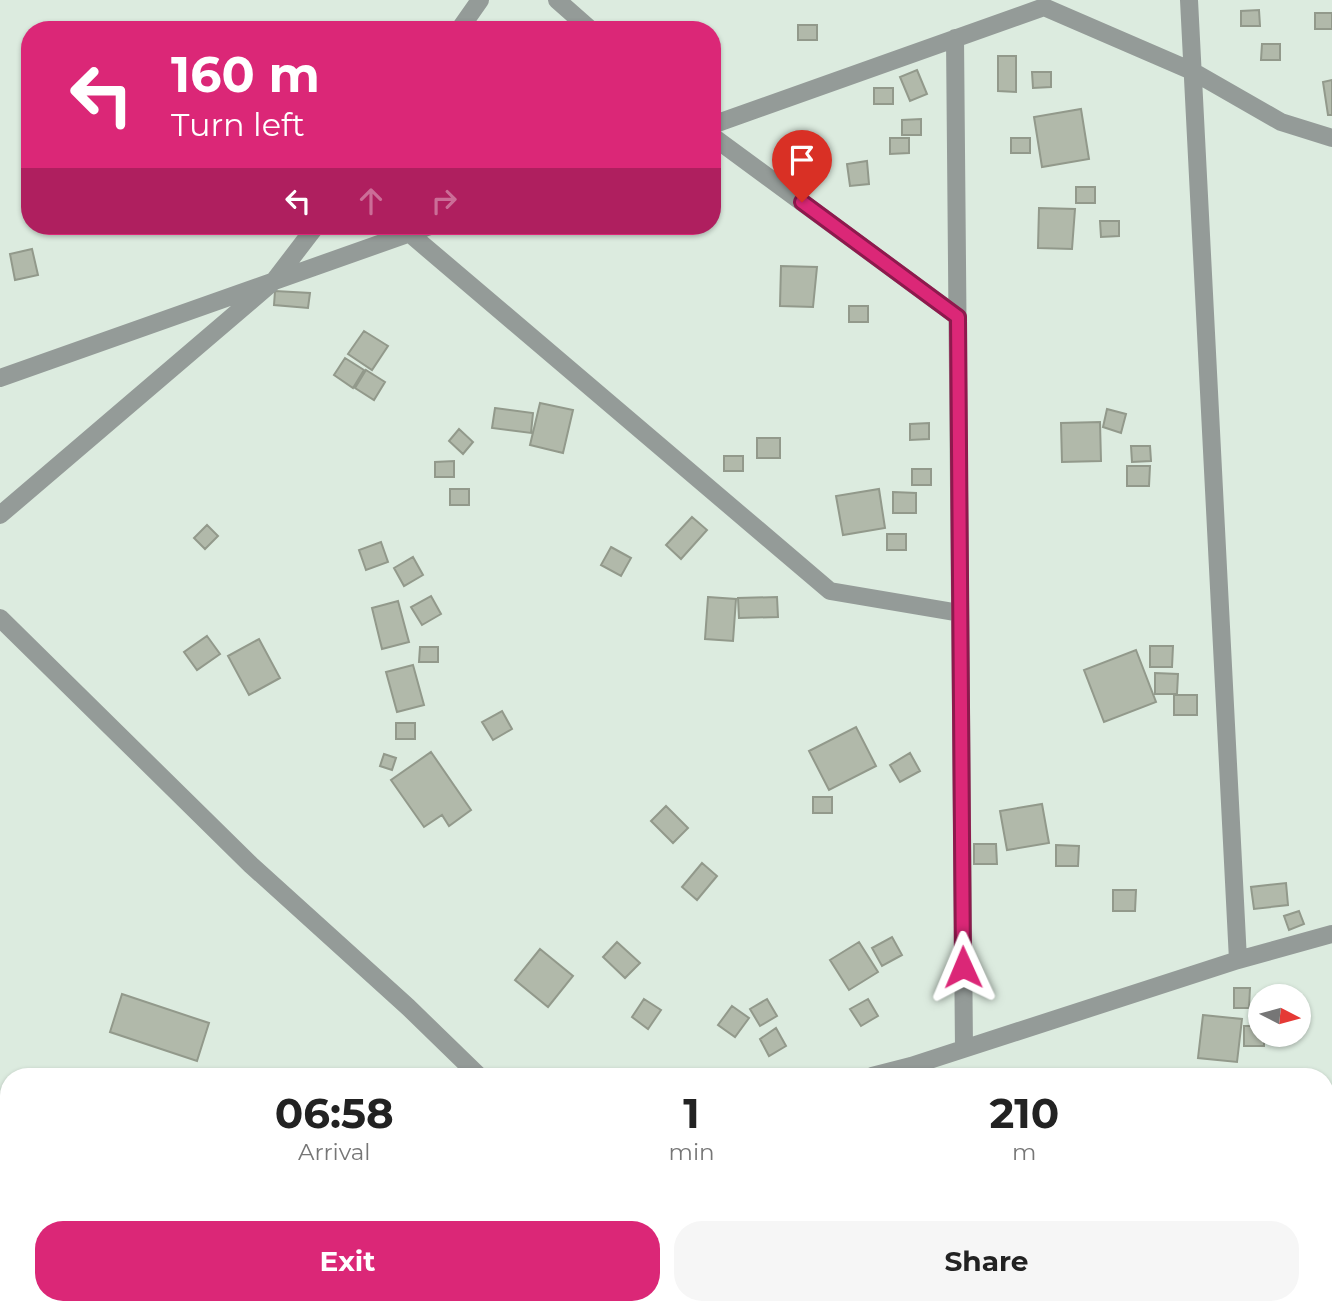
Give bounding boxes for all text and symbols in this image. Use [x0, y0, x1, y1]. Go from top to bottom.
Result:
text: 160 m [171, 45, 320, 104]
icon: left [56, 49, 147, 140]
text: Turn left [171, 105, 305, 144]
pin [772, 130, 832, 202]
icon: arrive [783, 141, 821, 179]
icon: left [279, 182, 317, 220]
icon: ahead [352, 182, 390, 220]
icon: right [425, 182, 463, 220]
position arrow [926, 930, 1000, 1004]
north arrow [1248, 984, 1311, 1046]
map controls [1248, 984, 1311, 1047]
text: 06:58 [275, 1087, 394, 1139]
text: 1 [683, 1087, 700, 1139]
text: 210 [989, 1087, 1059, 1139]
text: Arrival [298, 1138, 371, 1166]
text: min [669, 1138, 715, 1166]
text: m [1012, 1138, 1037, 1166]
button: Exit [35, 1221, 660, 1301]
button: Share [674, 1221, 1299, 1301]

